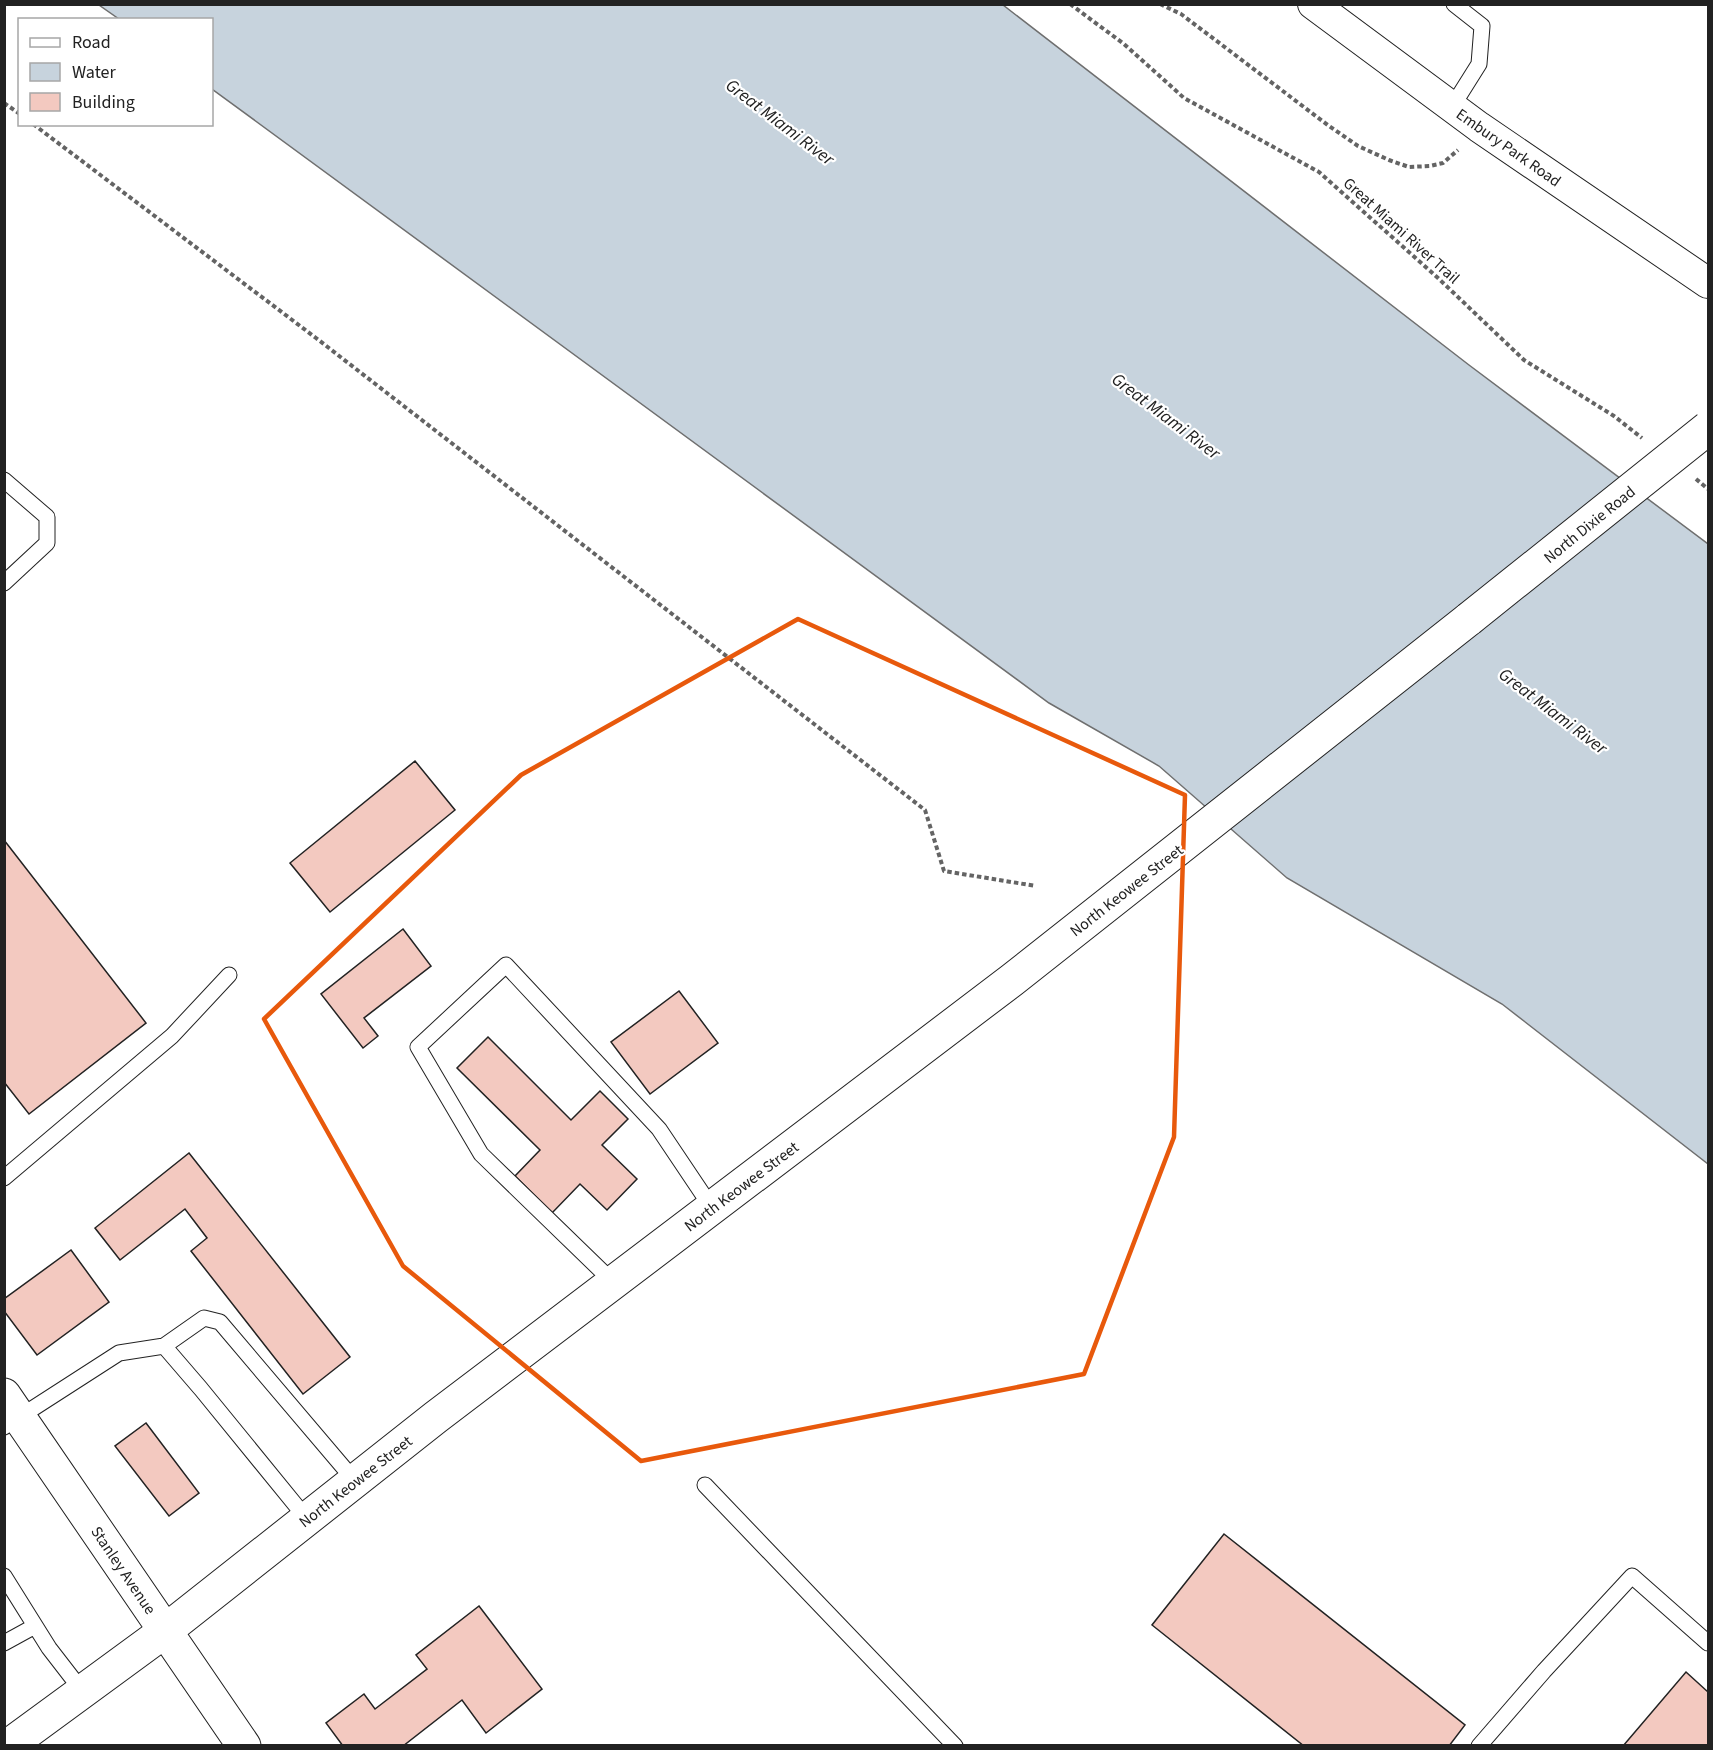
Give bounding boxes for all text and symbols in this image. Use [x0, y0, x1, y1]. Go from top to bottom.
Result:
legend [18, 18, 213, 126]
text: Road [72, 30, 111, 55]
text: Water [72, 60, 116, 85]
water label: Great Miami River [720, 73, 840, 172]
text: Building [72, 90, 135, 115]
street label: Embury Park Road [1452, 103, 1565, 192]
street label: Great Miami River Trail [1338, 172, 1464, 289]
water label: Great Miami River [1106, 367, 1226, 466]
street label: North Dixie Road [1539, 481, 1640, 569]
water label: Great Miami River [1493, 662, 1613, 761]
street label: North Keowee Street [1065, 839, 1188, 942]
street label: North Keowee Street [680, 1136, 804, 1237]
street label: North Keowee Street [294, 1430, 417, 1533]
street label: Stanley Avenue [85, 1522, 161, 1619]

